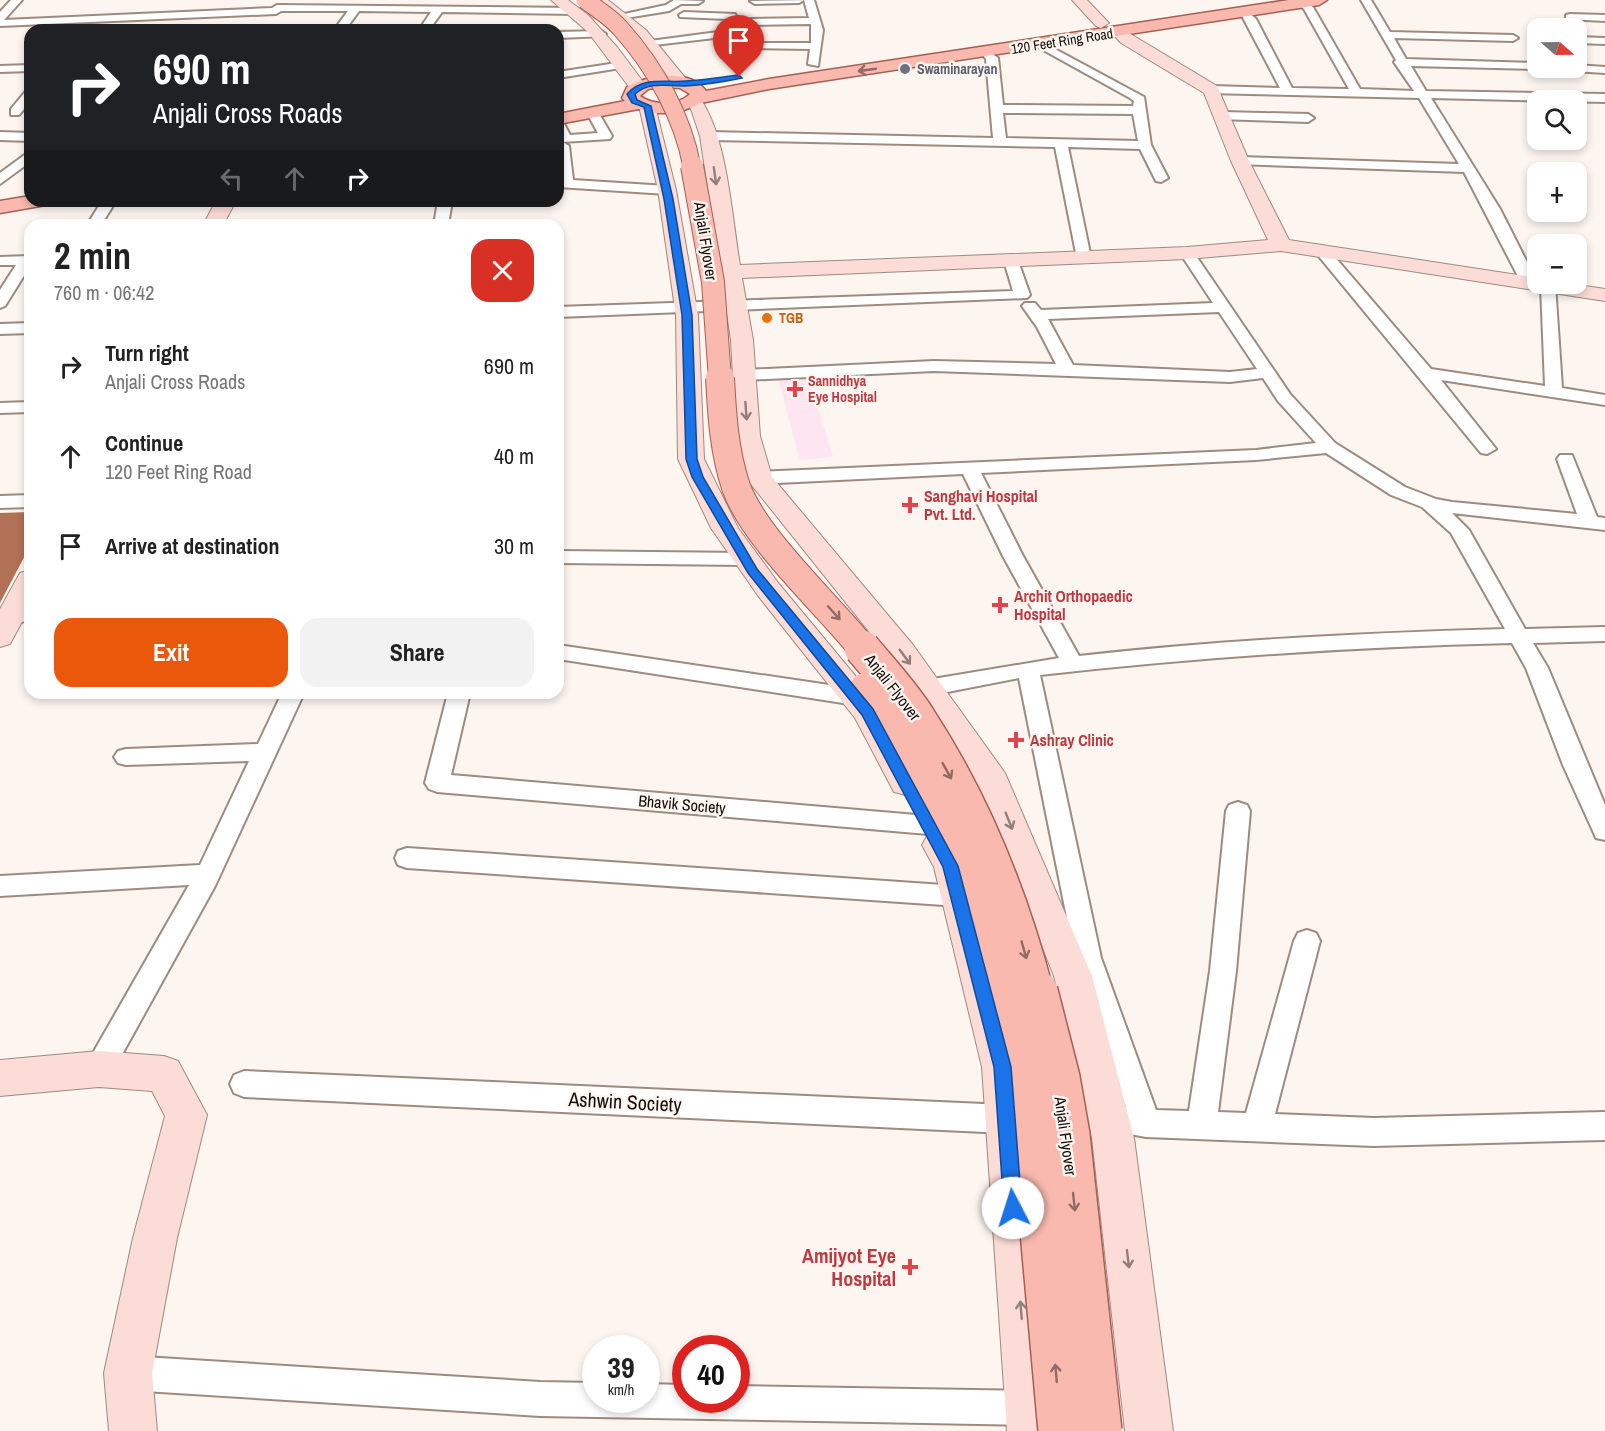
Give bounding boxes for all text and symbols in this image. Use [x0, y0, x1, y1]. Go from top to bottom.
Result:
pin [713, 15, 764, 77]
north arrow [1527, 18, 1587, 78]
map controls [1527, 18, 1587, 294]
icon: arrive [722, 24, 755, 57]
street label: 120 Feet Ring Road [1010, 24, 1114, 58]
text: 690 m [153, 41, 251, 97]
icon: right [54, 48, 132, 126]
place label: Swaminarayan [917, 60, 997, 78]
marker: Swaminarayan [898, 62, 912, 76]
one-way arrow [858, 64, 878, 75]
button: search [1527, 90, 1587, 150]
text: Anjali Cross Roads [153, 95, 343, 131]
icon: left [215, 162, 248, 195]
icon: ahead [278, 162, 311, 195]
icon: right [341, 162, 374, 195]
button: + [1527, 162, 1587, 222]
one-way arrow [710, 166, 721, 186]
street label: Anjali Flyover [689, 199, 723, 283]
text: 2 min [54, 232, 131, 280]
button: − [1527, 234, 1587, 294]
button: close [471, 239, 534, 302]
text: 760 m · 06:42 [54, 279, 154, 306]
place label: TGB [779, 309, 803, 327]
marker: TGB [760, 311, 774, 325]
text: Turn right [105, 338, 189, 368]
icon: right [54, 350, 87, 383]
text: 690 m [484, 351, 534, 381]
text: Anjali Cross Roads [105, 368, 245, 395]
place label: Sannidhya Eye Hospital [808, 372, 877, 406]
marker: Sannidhya Eye Hospital [786, 380, 804, 398]
one-way arrow [741, 400, 752, 420]
text: Continue [105, 428, 183, 458]
icon: ahead [54, 440, 87, 473]
text: 40 m [494, 441, 534, 471]
text: 120 Feet Ring Road [105, 458, 252, 485]
place label: Sanghavi Hospital Pvt. Ltd. [924, 485, 1038, 525]
marker: Sanghavi Hospital Pvt. Ltd. [901, 496, 919, 514]
icon: arrive [54, 530, 87, 563]
text: Arrive at destination [105, 531, 279, 561]
text: 30 m [494, 531, 534, 561]
place label: Archit Orthopaedic Hospital [1014, 585, 1133, 625]
marker: Archit Orthopaedic Hospital [991, 596, 1009, 614]
one-way arrow [827, 606, 841, 621]
button: Exit [54, 618, 288, 687]
button: Share [300, 618, 534, 687]
street label: Anjali Flyover [859, 648, 927, 726]
one-way arrow [899, 649, 912, 665]
place label: Ashray Clinic [1030, 729, 1114, 751]
marker: Ashray Clinic [1007, 731, 1025, 749]
one-way arrow [941, 762, 953, 779]
street label: Bhavik Society [637, 789, 727, 819]
one-way arrow [1004, 811, 1015, 830]
one-way arrow [1019, 940, 1031, 959]
street label: Ashwin Society [567, 1085, 683, 1118]
street label: Anjali Flyover [1049, 1094, 1083, 1178]
position arrow [981, 1176, 1045, 1240]
one-way arrow [1069, 1192, 1080, 1212]
place label: Amijyot Eye Hospital [802, 1242, 896, 1292]
one-way arrow [1123, 1248, 1134, 1268]
marker: Amijyot Eye Hospital [901, 1258, 919, 1276]
one-way arrow [1015, 1300, 1026, 1320]
speed limit sign: 40 [672, 1335, 750, 1413]
text: 39 [607, 1347, 635, 1387]
one-way arrow [1050, 1363, 1061, 1383]
text: km/h [608, 1379, 634, 1400]

